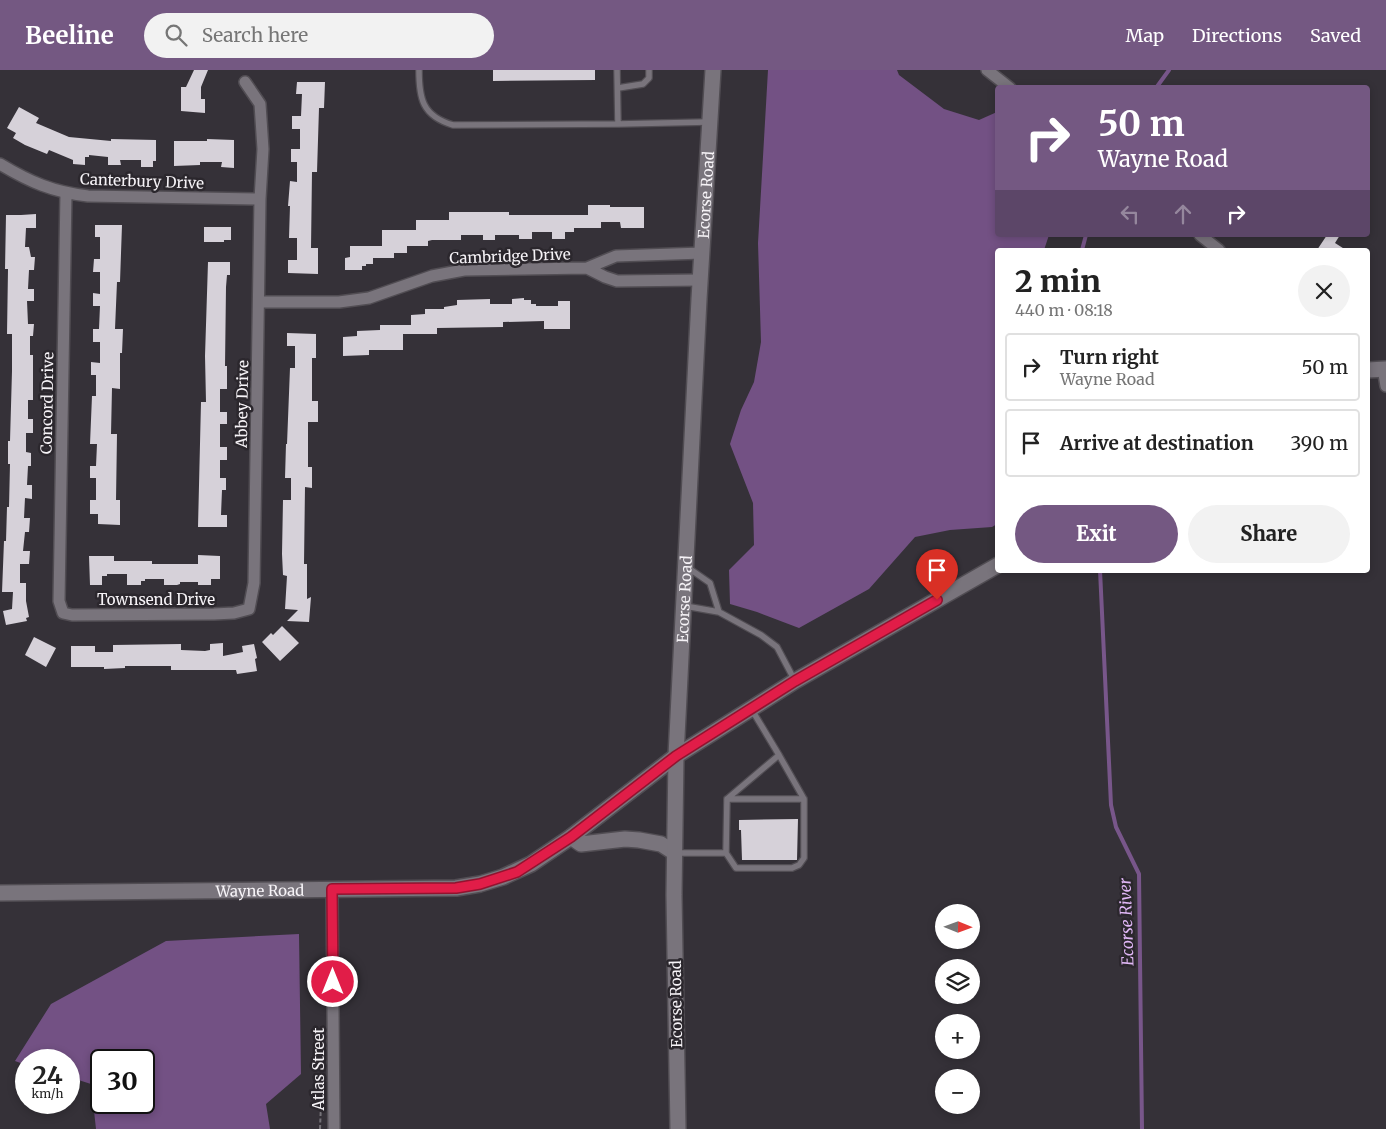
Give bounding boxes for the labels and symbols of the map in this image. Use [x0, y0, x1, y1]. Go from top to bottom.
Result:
street label: Ecorse Road [693, 151, 718, 239]
street label: Canterbury Drive [80, 169, 204, 193]
street label: Cambridge Drive [449, 244, 571, 268]
street label: Concord Drive [37, 352, 57, 454]
street label: Abbey Drive [232, 360, 252, 449]
pin [916, 549, 958, 600]
street label: Ecorse Road [672, 555, 696, 643]
street label: Townsend Drive [97, 590, 215, 609]
water label: Ecorse River [1114, 877, 1138, 966]
street label: Wayne Road [215, 880, 304, 900]
north arrow [935, 904, 980, 949]
position arrow [306, 955, 358, 1007]
street label: Ecorse Road [666, 960, 686, 1048]
street label: Atlas Street [309, 1027, 328, 1111]
speed limit sign: 30 [90, 1049, 155, 1114]

